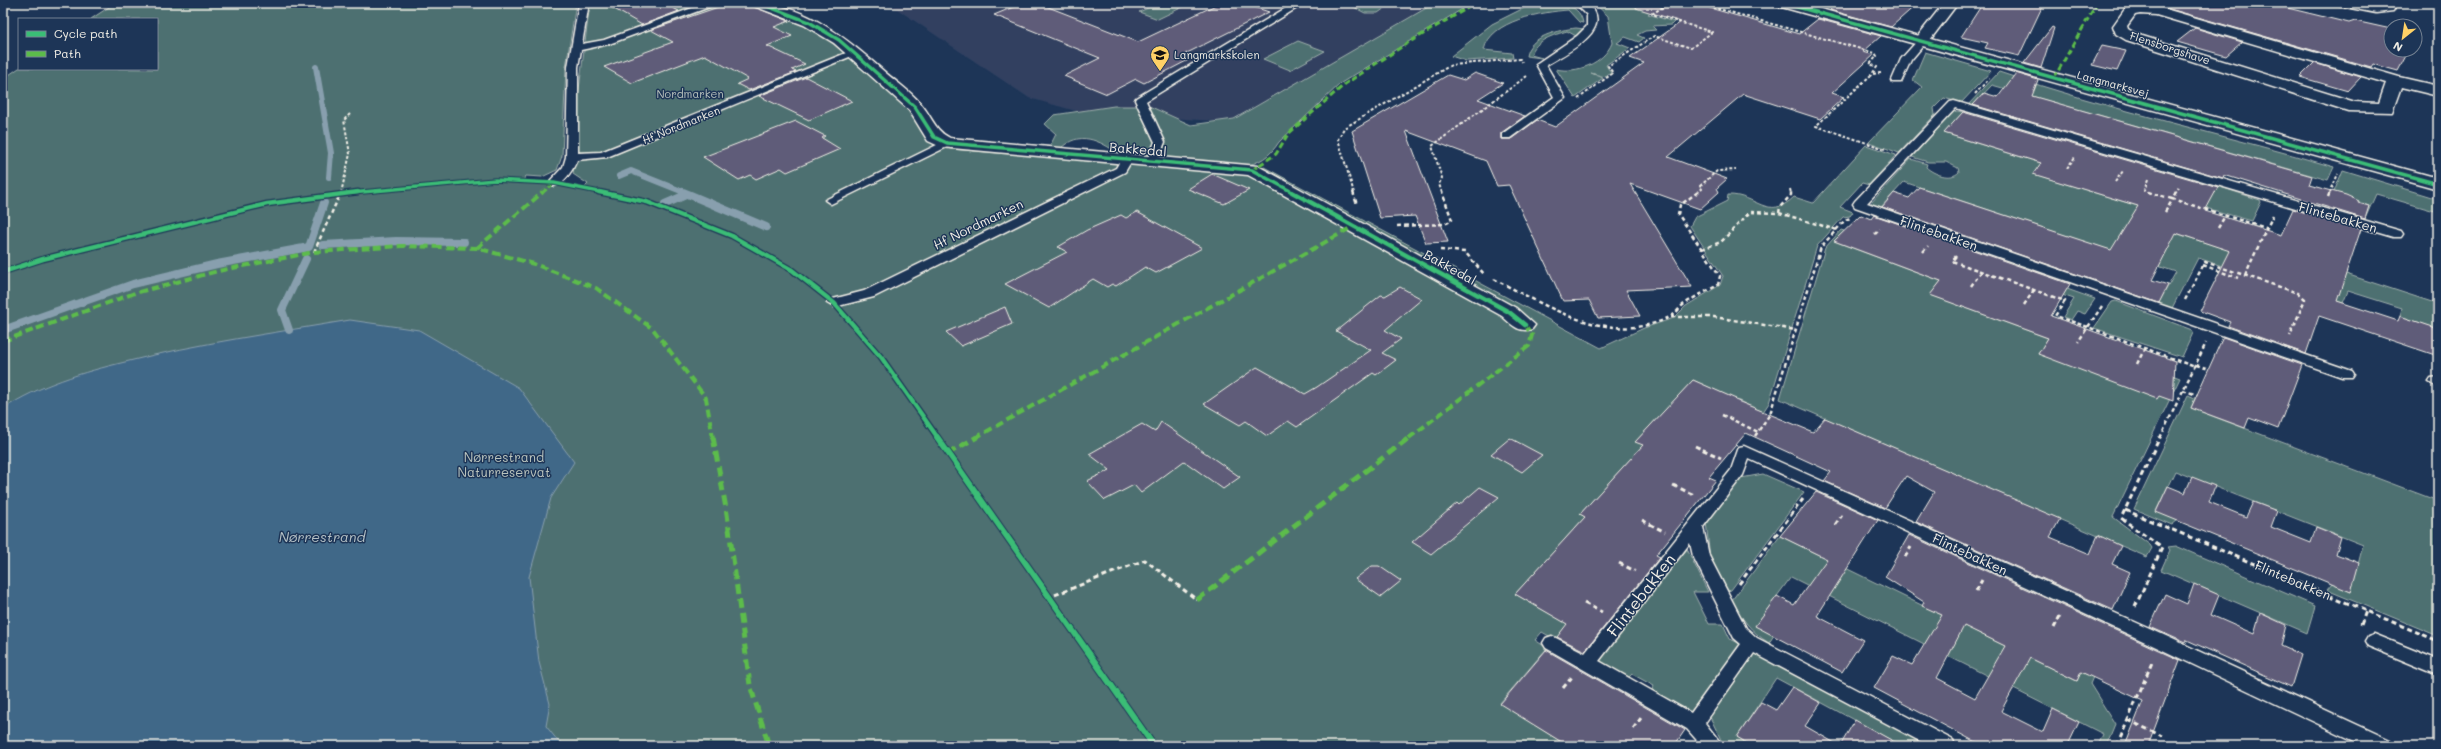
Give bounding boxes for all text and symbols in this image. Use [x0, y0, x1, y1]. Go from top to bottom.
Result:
legend [18, 18, 158, 70]
north arrow [2383, 18, 2423, 58]
text: Cycle path [54, 25, 117, 41]
street label: Flensborgshave [2128, 27, 2212, 68]
text: N [2390, 39, 2405, 56]
school or university icon: Langmarkskolen [1149, 44, 1171, 72]
text: Path [54, 45, 81, 61]
place label: Langmarkskolen [1174, 47, 1259, 62]
street label: Langmarksvej [2076, 67, 2151, 100]
park label: Nordmarken [656, 86, 724, 101]
street label: Hf Nordmarken [640, 102, 722, 147]
street label: Bakkedal [1109, 138, 1167, 159]
street label: Hf Nordmarken [930, 194, 1025, 253]
street label: Flintebakken [2297, 197, 2379, 236]
street label: Flintebakken [1898, 211, 1980, 254]
street label: Bakkedal [1421, 245, 1480, 288]
park label: Nørrestrand Naturreservat [457, 448, 551, 480]
water label: Nørrestrand [279, 527, 366, 546]
street label: Flintebakken [1930, 529, 2010, 578]
street label: Flintebakken [1602, 549, 1680, 640]
street label: Flintebakken [2253, 556, 2334, 603]

